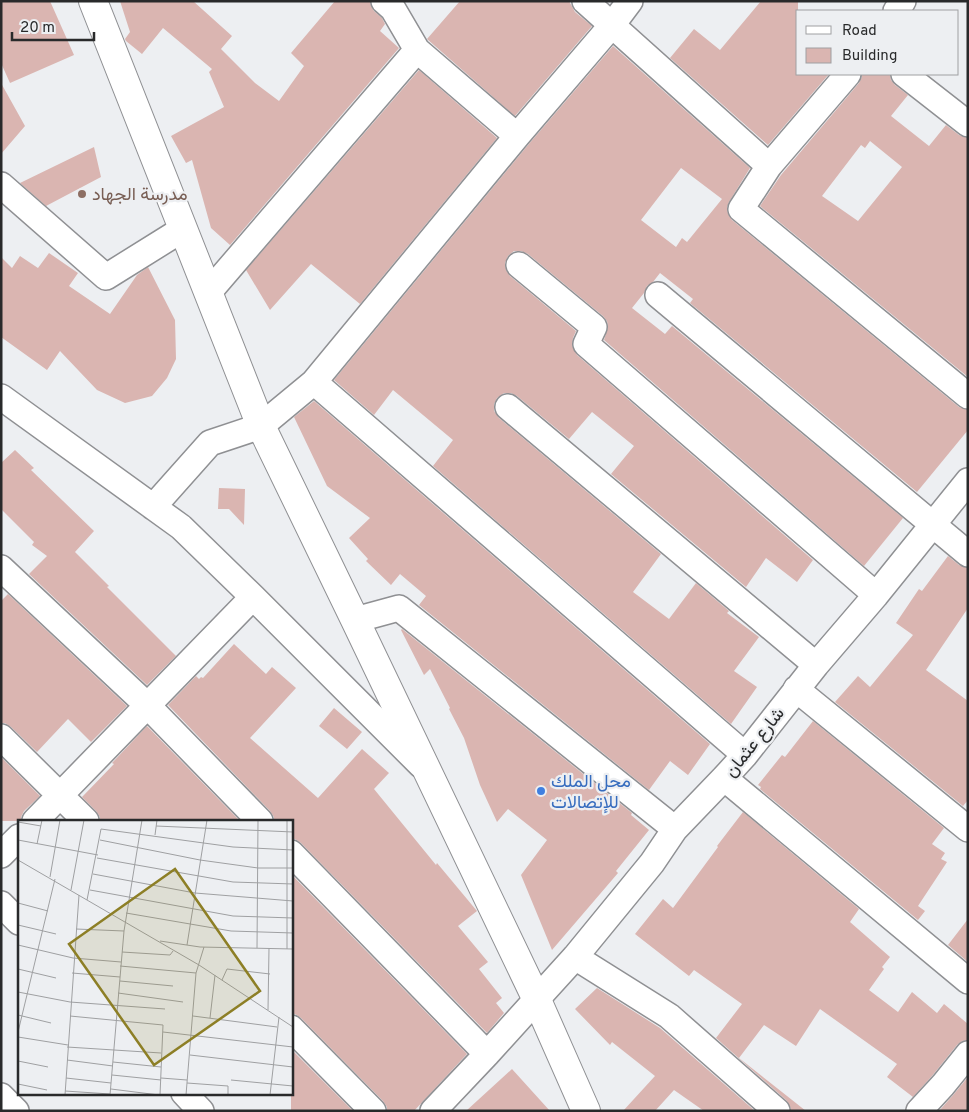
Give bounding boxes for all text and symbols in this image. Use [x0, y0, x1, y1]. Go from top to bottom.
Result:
scale bar [12, 10, 95, 42]
legend [796, 10, 959, 75]
text: 20 m [20, 19, 55, 38]
text: Road [842, 22, 877, 41]
text: Building [842, 47, 897, 66]
place label: مدرسة الجهاد [92, 184, 188, 207]
marker: مدرسة الجهاد [76, 188, 88, 200]
street label: شارع عثمان [720, 703, 790, 783]
place label: محل الملك للإتصالات [551, 771, 631, 815]
marker: محل الملك للإتصالات [535, 785, 547, 797]
inset map [18, 820, 292, 1094]

